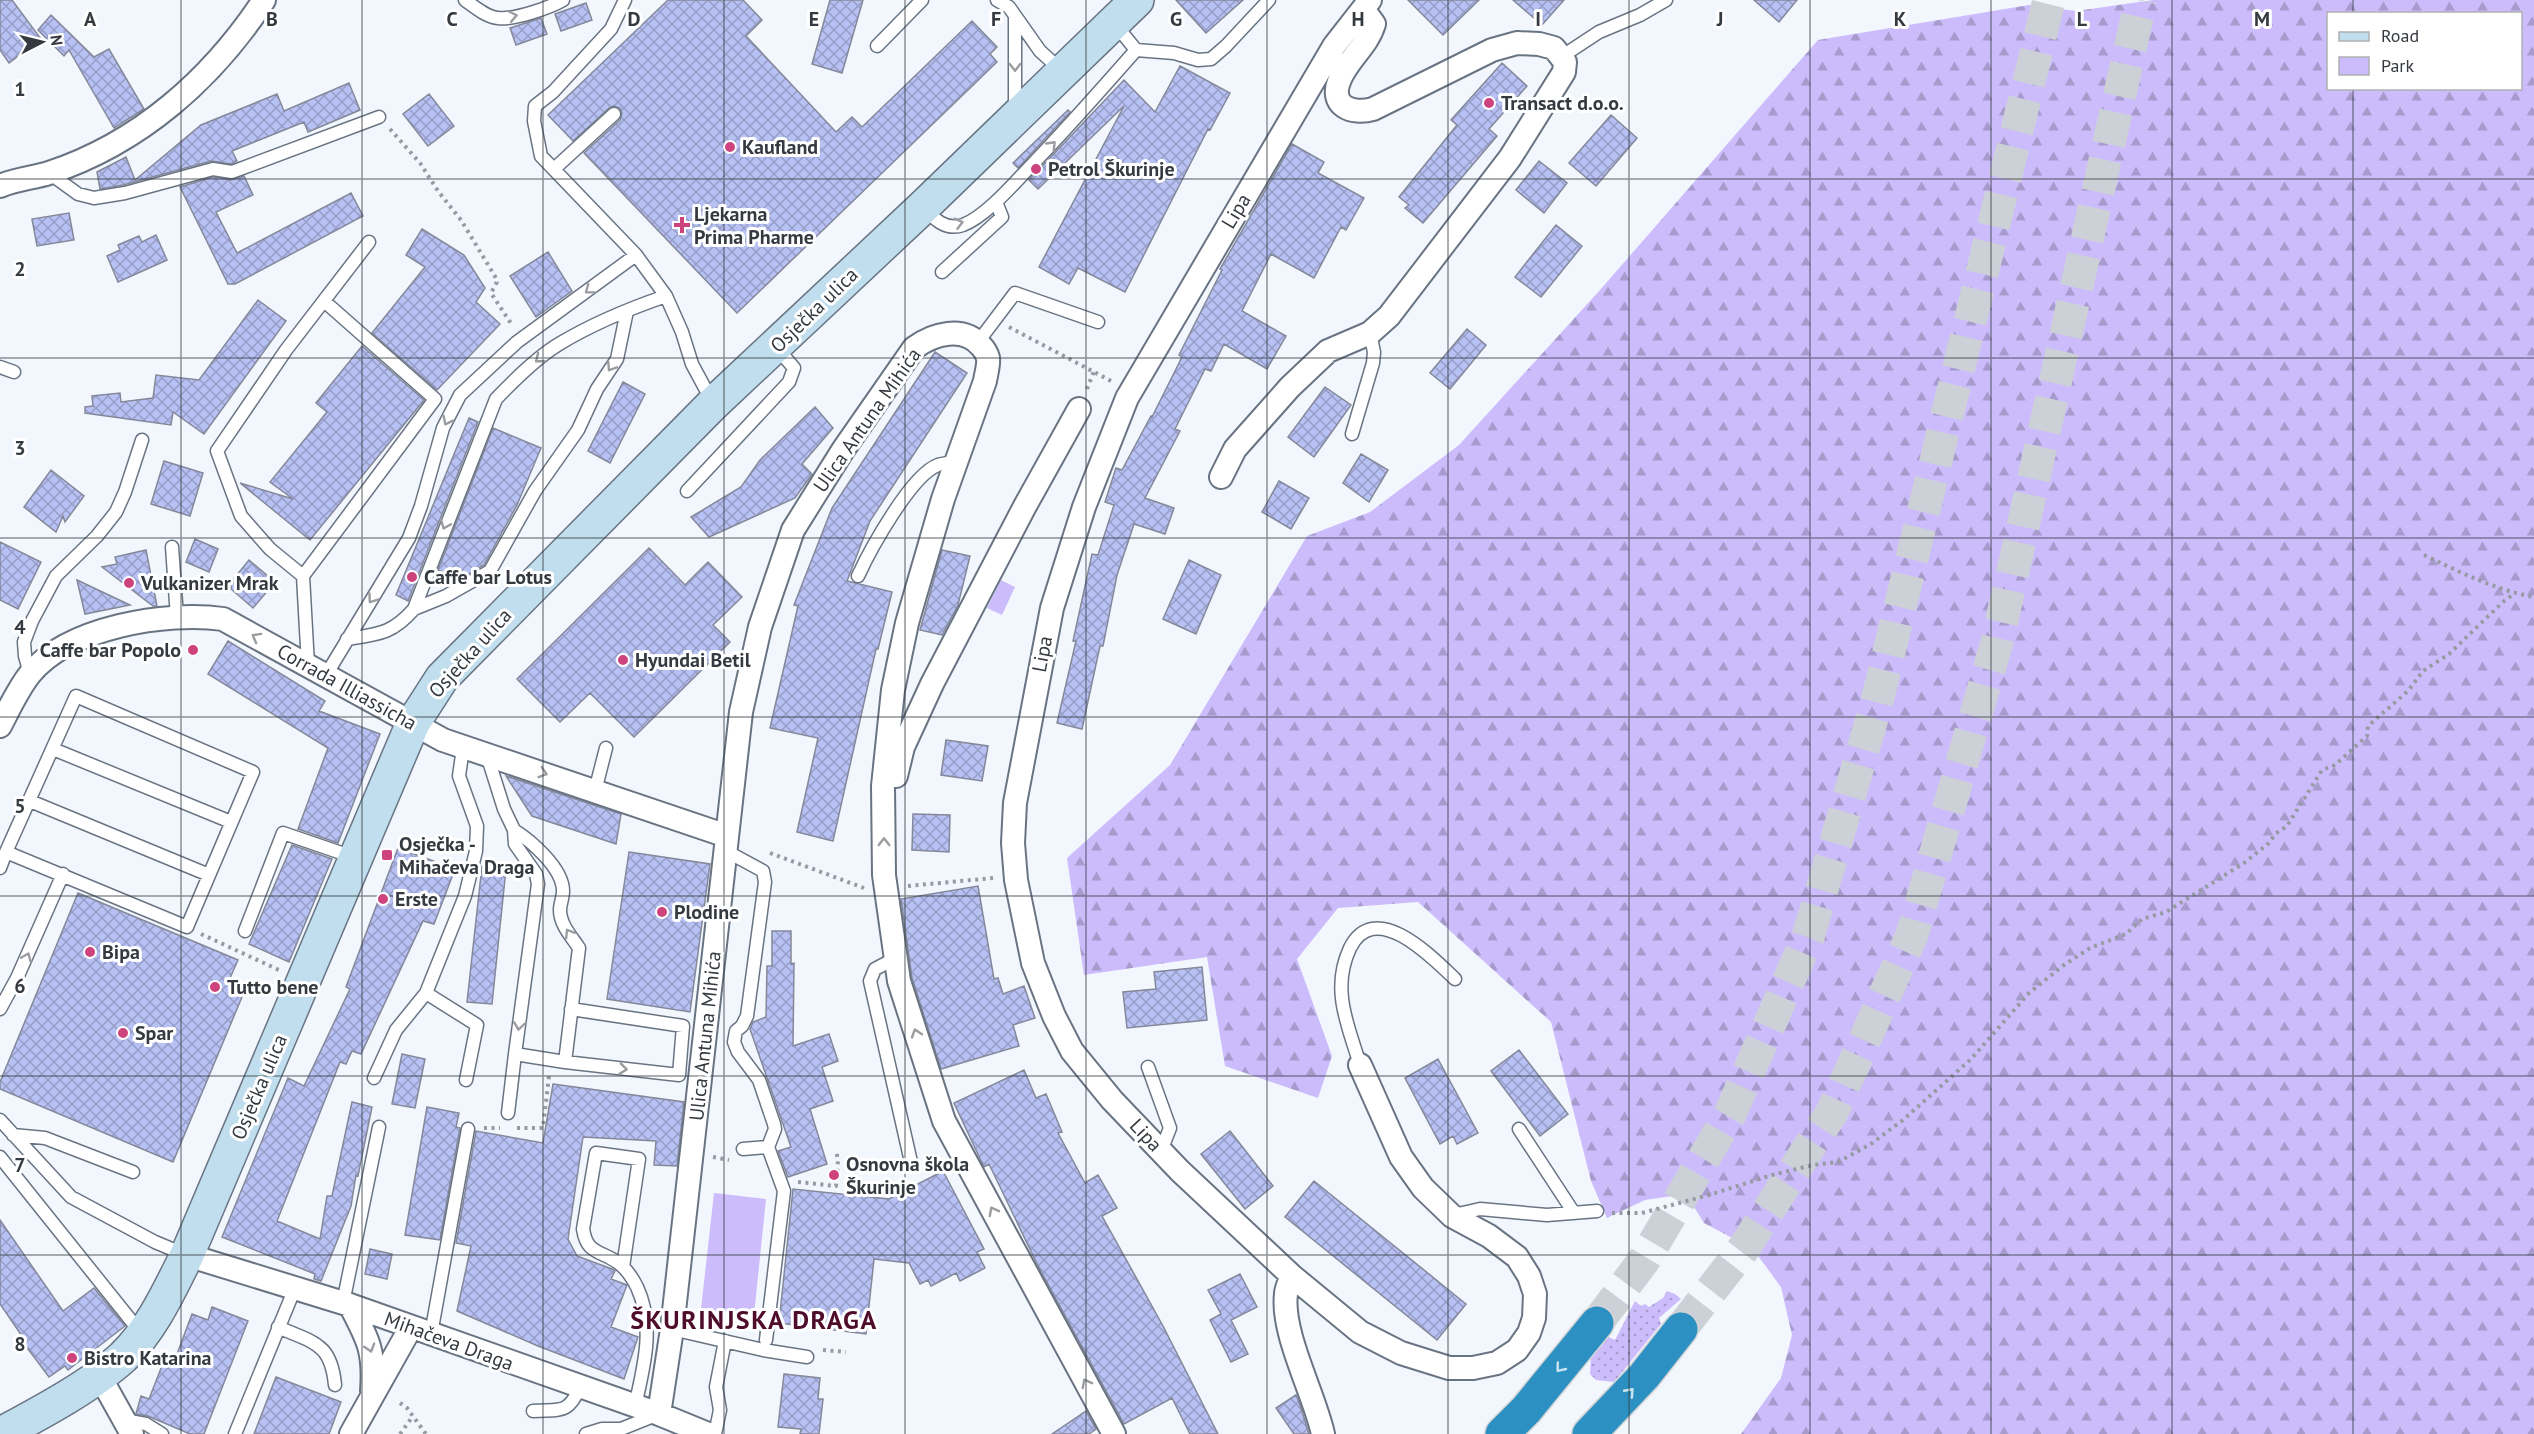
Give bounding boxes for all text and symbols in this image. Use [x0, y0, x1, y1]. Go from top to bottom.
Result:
text: A [84, 6, 97, 32]
text: B [266, 6, 278, 32]
text: C [446, 6, 458, 32]
text: D [628, 6, 641, 32]
text: E [809, 6, 819, 32]
text: F [991, 6, 1001, 32]
text: G [1170, 6, 1182, 32]
text: H [1351, 6, 1365, 32]
text: I [1535, 6, 1541, 32]
text: J [1716, 6, 1723, 32]
text: K [1894, 6, 1907, 32]
text: L [2077, 6, 2088, 32]
text: M [2254, 6, 2270, 32]
one-way arrow [507, 10, 517, 23]
north arrow [12, 12, 72, 72]
legend [2327, 12, 2522, 90]
text: Road [2381, 24, 2419, 47]
text: N [46, 34, 67, 47]
text: Park [2381, 54, 2414, 77]
one-way arrow [1009, 63, 1021, 72]
text: 1 [14, 76, 26, 102]
place label: Transact d.o.o. [1501, 90, 1624, 116]
marker: Transact d.o.o. [1482, 96, 1496, 110]
place label: Kaufland [742, 134, 818, 160]
marker: Kaufland [723, 140, 737, 154]
one-way arrow [1044, 141, 1055, 152]
place label: Petrol Škurinje [1048, 156, 1175, 182]
marker: Petrol Škurinje [1029, 162, 1043, 176]
street label: Lipa [1215, 189, 1257, 233]
place label: Ljekarna Prima Pharme [694, 201, 814, 250]
marker: Ljekarna Prima Pharme [675, 218, 689, 232]
one-way arrow [954, 218, 964, 231]
text: 2 [14, 256, 26, 282]
street label: Osječka ulica [765, 262, 863, 358]
one-way arrow [585, 283, 596, 294]
street label: Ulica Antuna Mihića [807, 343, 927, 497]
one-way arrow [535, 352, 546, 363]
one-way arrow [607, 360, 618, 371]
one-way arrow [443, 414, 454, 425]
text: 3 [14, 435, 26, 461]
one-way arrow [440, 519, 452, 530]
place label: Caffe bar Lotus [424, 564, 552, 590]
place label: Vulkanizer Mrak [140, 570, 279, 596]
marker: Caffe bar Lotus [405, 570, 419, 584]
marker: Vulkanizer Mrak [122, 576, 136, 590]
one-way arrow [368, 592, 379, 603]
street label: Osječka ulica [423, 603, 517, 703]
text: 4 [14, 614, 26, 640]
one-way arrow [252, 633, 262, 644]
street label: Lipa [1026, 634, 1058, 674]
place label: Caffe bar Popolo [40, 637, 181, 663]
street label: Corrada Illiassicha [273, 638, 421, 736]
marker: Caffe bar Popolo [186, 643, 200, 657]
place label: Hyundai Betil [635, 647, 751, 673]
marker: Hyundai Betil [616, 653, 630, 667]
one-way arrow [537, 766, 548, 779]
text: 5 [14, 793, 26, 819]
place label: Osječka - Mihačeva Draga [399, 831, 535, 880]
one-way arrow [878, 837, 890, 846]
marker: Osječka - Mihačeva Draga [380, 848, 394, 862]
place label: Erste [395, 886, 438, 912]
marker: Erste [376, 892, 390, 906]
place label: Plodine [674, 899, 739, 925]
marker: Plodine [655, 905, 669, 919]
one-way arrow [566, 928, 577, 939]
place label: Bipa [102, 939, 140, 965]
marker: Bipa [83, 945, 97, 959]
street label: Ulica Antuna Mihića [683, 950, 727, 1122]
one-way arrow [19, 953, 31, 964]
text: 6 [14, 973, 26, 999]
place label: Tutto bene [227, 974, 318, 1000]
marker: Tutto bene [208, 980, 222, 994]
place label: Spar [135, 1020, 173, 1046]
one-way arrow [513, 1021, 526, 1030]
marker: Spar [116, 1026, 130, 1040]
one-way arrow [911, 1028, 923, 1039]
street label: Osječka ulica [225, 1030, 293, 1144]
one-way arrow [618, 1062, 627, 1075]
street label: Lipa [1124, 1113, 1168, 1157]
place label: Osnovna škola Škurinje [846, 1151, 969, 1200]
text: 7 [14, 1152, 26, 1178]
marker: Osnovna škola Škurinje [827, 1168, 841, 1182]
one-way arrow [989, 1207, 1000, 1217]
district label: ŠKURINJSKA DRAGA [630, 1303, 878, 1336]
street label: Mihačeva Draga [381, 1306, 517, 1376]
text: 8 [14, 1331, 26, 1357]
one-way arrow [363, 1342, 375, 1353]
place label: Bistro Katarina [84, 1345, 212, 1371]
marker: Bistro Katarina [65, 1351, 79, 1365]
one-way arrow [1556, 1361, 1567, 1372]
one-way arrow [1082, 1378, 1093, 1389]
one-way arrow [1623, 1388, 1634, 1398]

